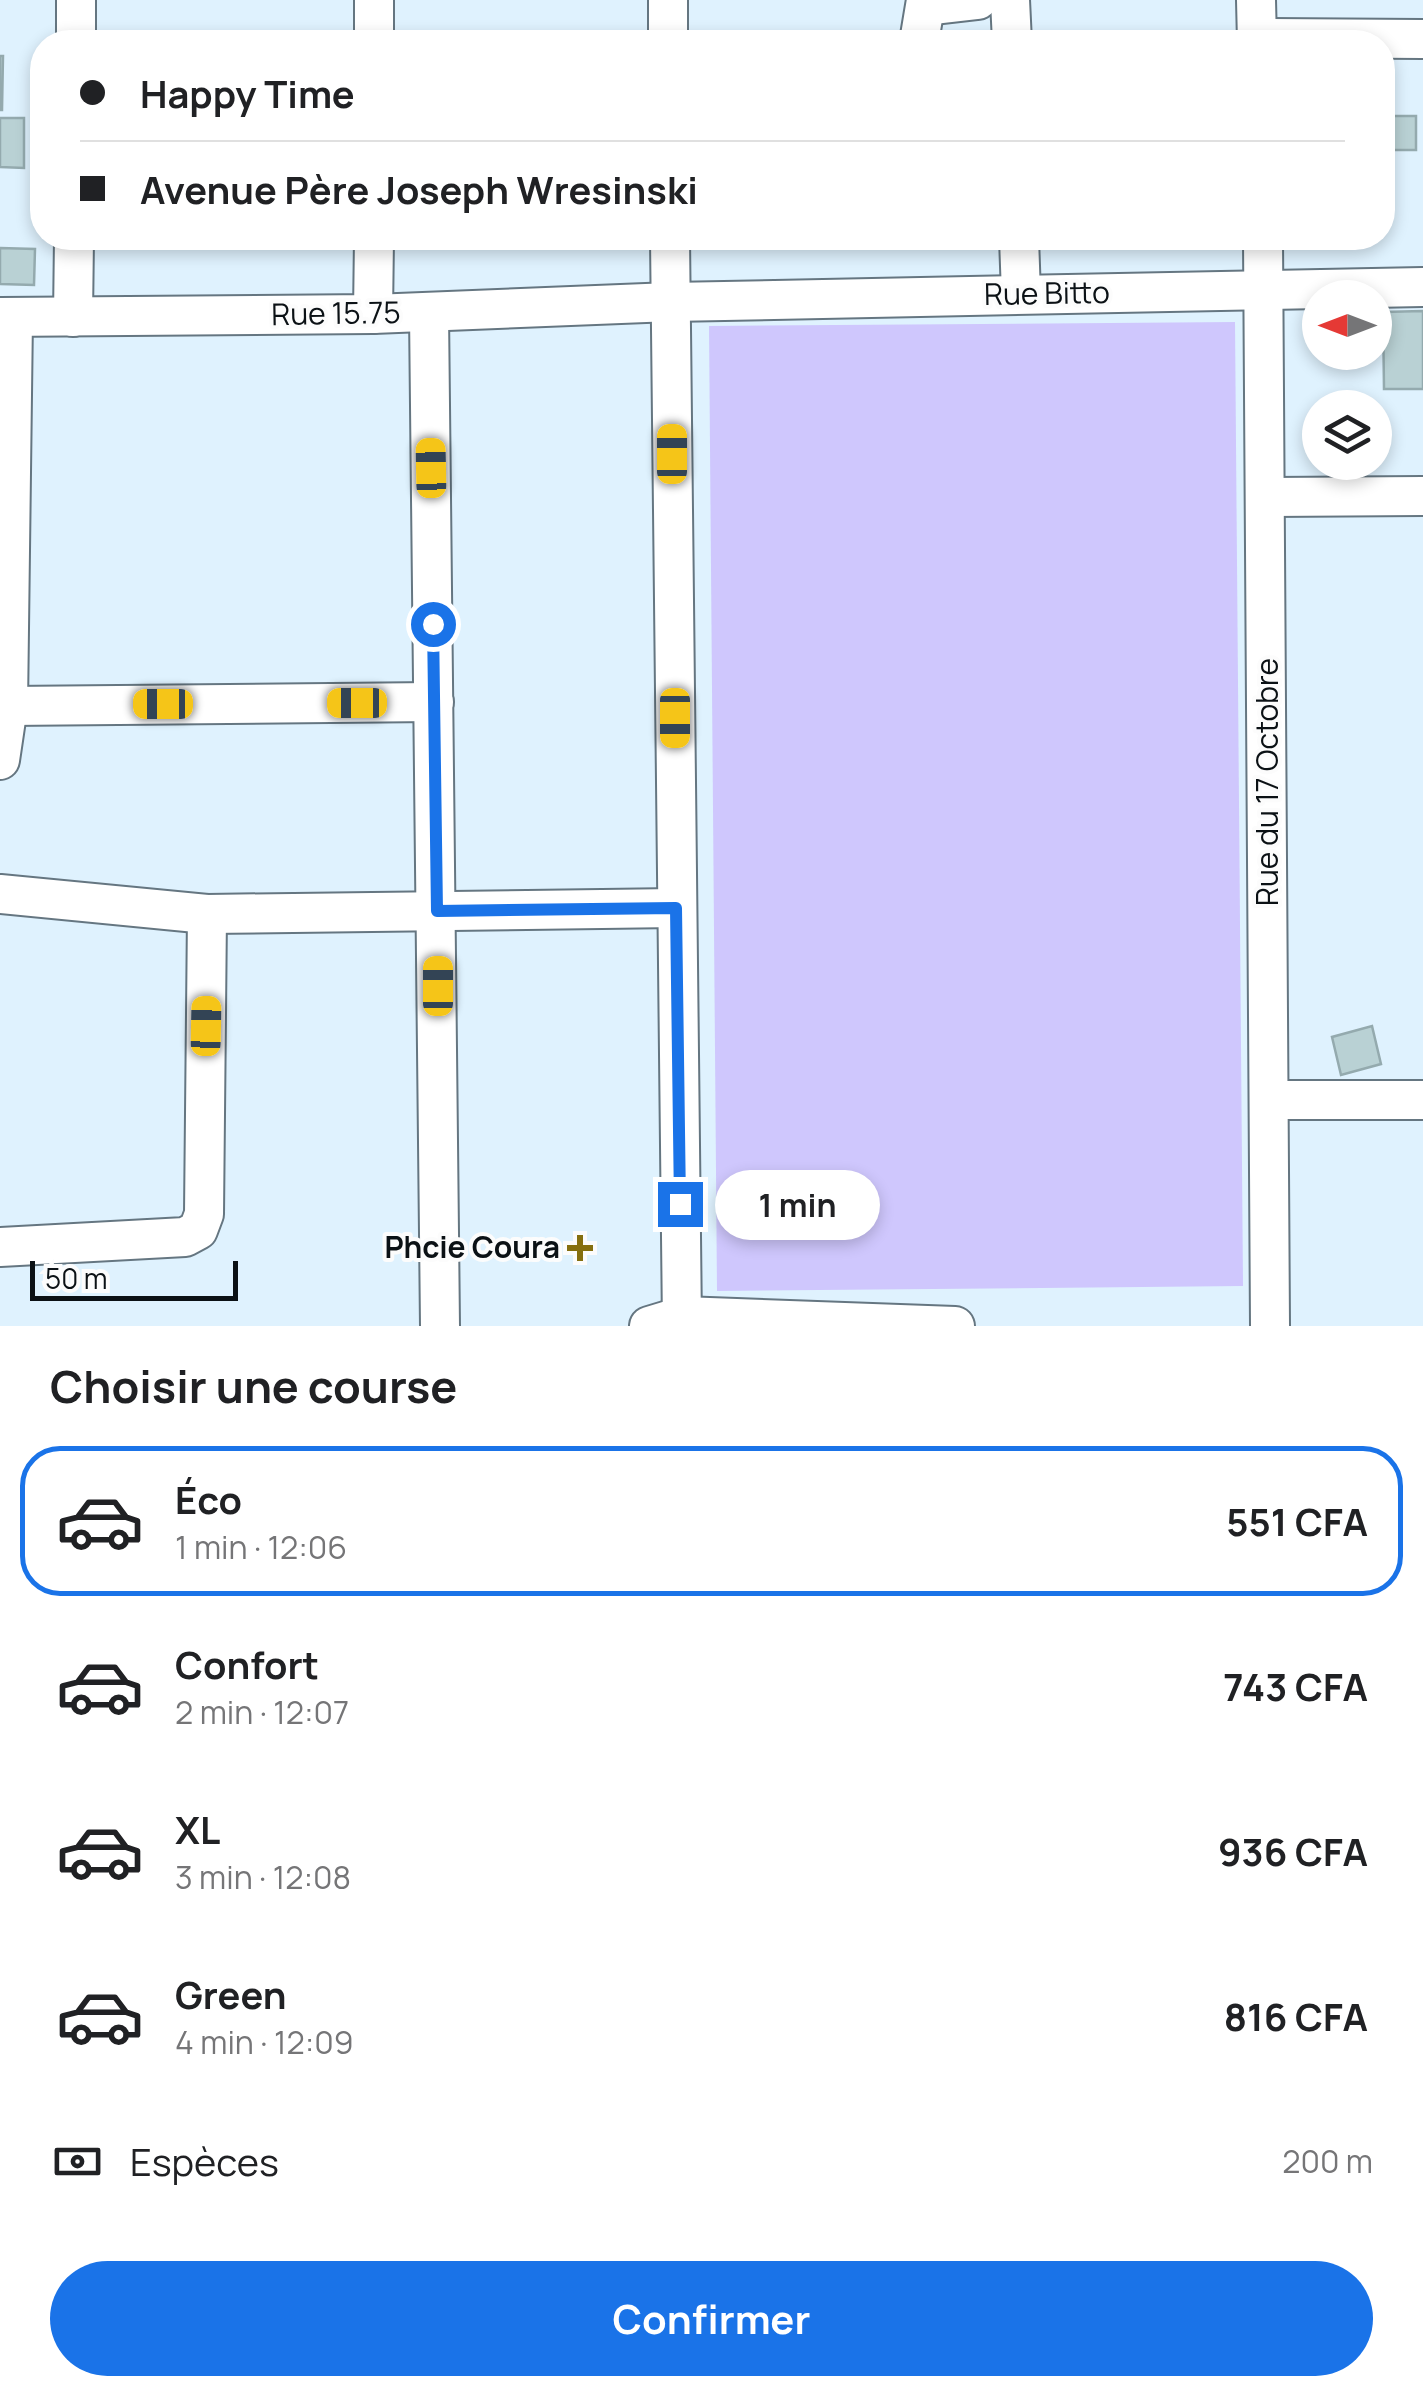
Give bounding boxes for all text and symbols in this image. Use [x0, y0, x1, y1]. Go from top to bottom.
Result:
text: Happy Time [140, 67, 355, 119]
text: Avenue Père Joseph Wresinski [140, 163, 698, 215]
street label: Rue Bitto [984, 271, 1110, 314]
north arrow [1302, 280, 1392, 370]
map controls [1302, 280, 1392, 480]
street label: Rue 15.75 [271, 291, 401, 334]
button: layers [1302, 390, 1392, 480]
car [657, 424, 687, 484]
car [415, 438, 447, 498]
route start [411, 602, 456, 647]
street label: Rue du 17 Octobre [1246, 658, 1287, 906]
car [327, 688, 387, 718]
car [660, 688, 690, 748]
car [133, 689, 193, 719]
car [423, 956, 453, 1016]
car [190, 996, 222, 1056]
callout: 1 min [715, 1169, 880, 1239]
route end [658, 1182, 703, 1227]
text: 1 min [758, 1183, 837, 1227]
place label: Phcie Coura [384, 1226, 560, 1267]
marker: Phcie Coura [569, 1237, 591, 1259]
scale bar [30, 1256, 238, 1300]
text: 50 m [45, 1259, 108, 1297]
text: Choisir une course [50, 1355, 457, 1417]
text: Éco [175, 1473, 242, 1525]
icon: car [55, 1476, 145, 1566]
text: 551 CFA [1226, 1495, 1368, 1547]
text: 1 min · 12:06 [175, 1525, 347, 1569]
text: Confort [175, 1638, 319, 1690]
icon: car [55, 1641, 145, 1731]
text: 743 CFA [1223, 1660, 1368, 1712]
text: 2 min · 12:07 [175, 1690, 349, 1734]
text: XL [175, 1803, 220, 1855]
icon: car [55, 1806, 145, 1896]
text: 936 CFA [1218, 1825, 1368, 1877]
text: 3 min · 12:08 [175, 1855, 351, 1899]
text: Green [175, 1968, 287, 2020]
icon: car [55, 1971, 145, 2061]
text: 816 CFA [1224, 1990, 1368, 2042]
text: 4 min · 12:09 [175, 2020, 354, 2064]
icon: cash [50, 2134, 105, 2189]
text: Espèces [130, 2135, 279, 2187]
text: 200 m [1282, 2139, 1373, 2183]
button: Confirmer [50, 2261, 1373, 2376]

